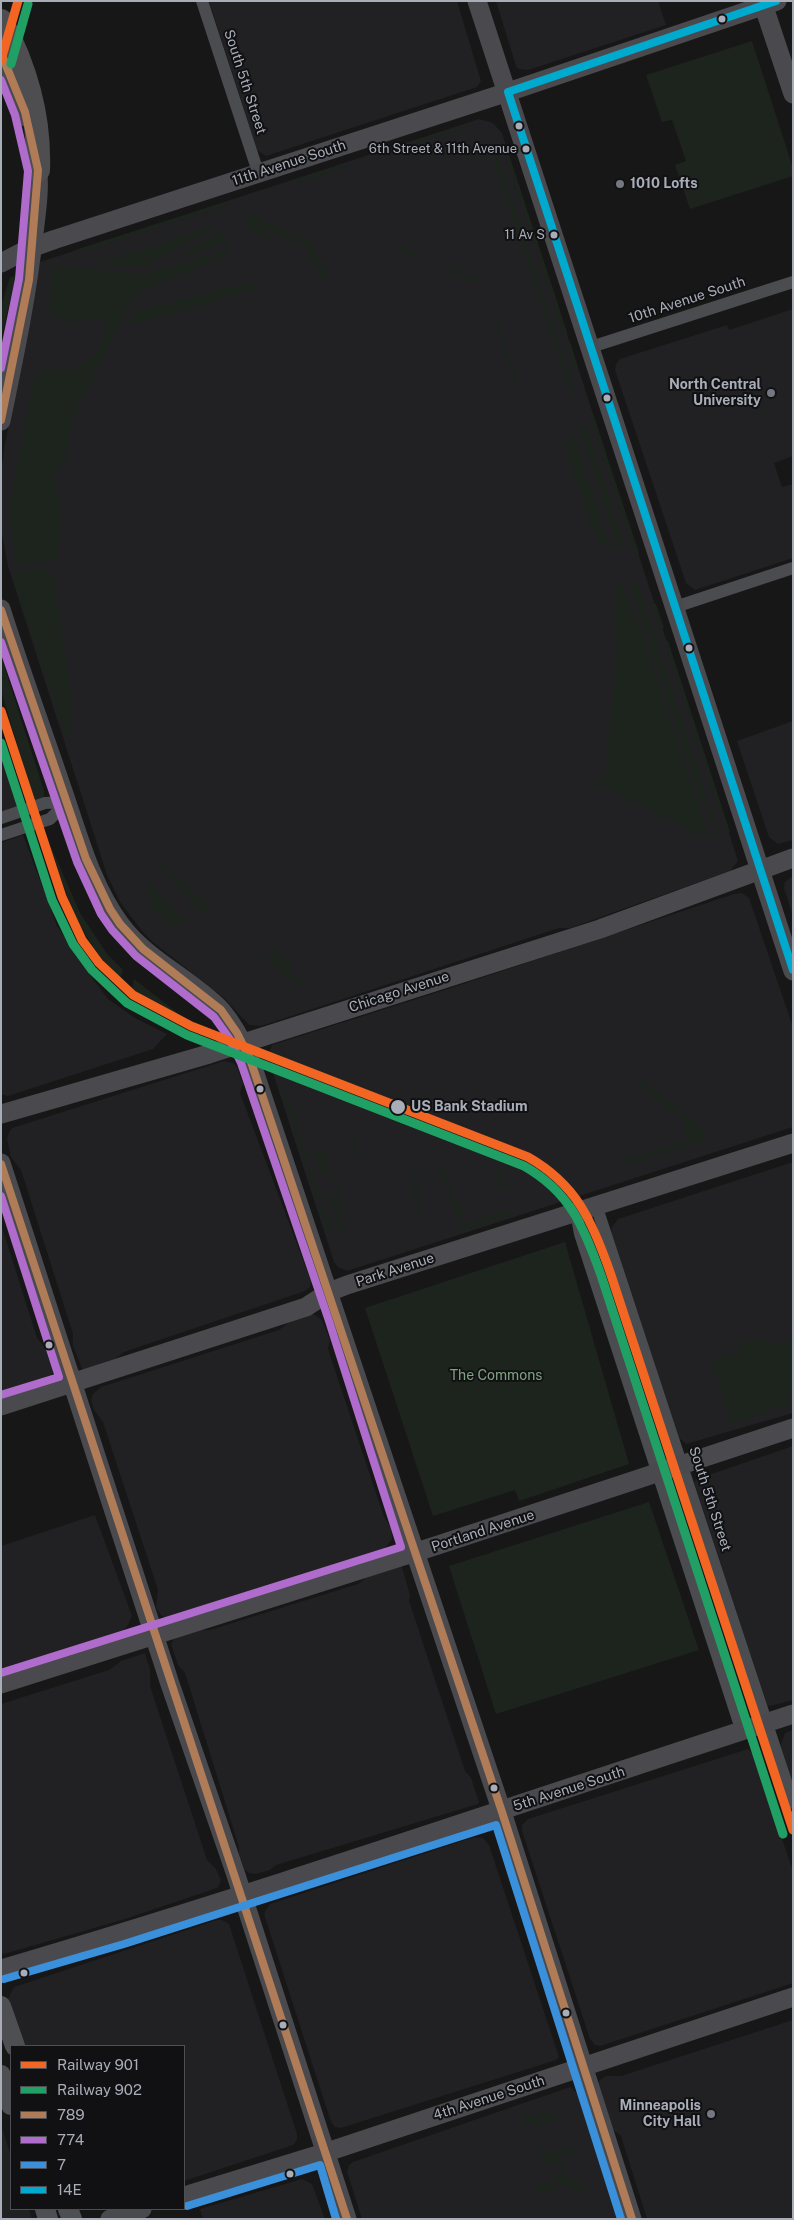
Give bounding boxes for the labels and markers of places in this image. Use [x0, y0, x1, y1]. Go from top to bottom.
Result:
unlabelled marker [717, 14, 727, 24]
unlabelled marker [514, 121, 524, 131]
place label: 6th Street & 11th Avenue [369, 141, 517, 157]
marker: 6th Street & 11th Avenue [521, 144, 531, 154]
place label: 1010 Lofts [630, 176, 698, 192]
marker: 1010 Lofts [614, 178, 626, 190]
place label: 11 Av S [504, 227, 545, 243]
marker: 11 Av S [549, 230, 559, 240]
place label: North Central University [669, 377, 761, 410]
marker: North Central University [765, 387, 777, 399]
unlabelled marker [602, 393, 612, 403]
unlabelled marker [684, 643, 694, 653]
unlabelled marker [255, 1084, 265, 1094]
marker: US Bank Stadium [389, 1098, 407, 1116]
place label: US Bank Stadium [411, 1099, 528, 1115]
unlabelled marker [44, 1340, 54, 1350]
unlabelled marker [489, 1783, 499, 1793]
unlabelled marker [19, 1968, 29, 1978]
unlabelled marker [561, 2008, 571, 2018]
unlabelled marker [278, 2020, 288, 2030]
place label: Minneapolis City Hall [620, 2098, 701, 2130]
marker: Minneapolis City Hall [705, 2108, 717, 2120]
unlabelled marker [285, 2169, 295, 2179]

